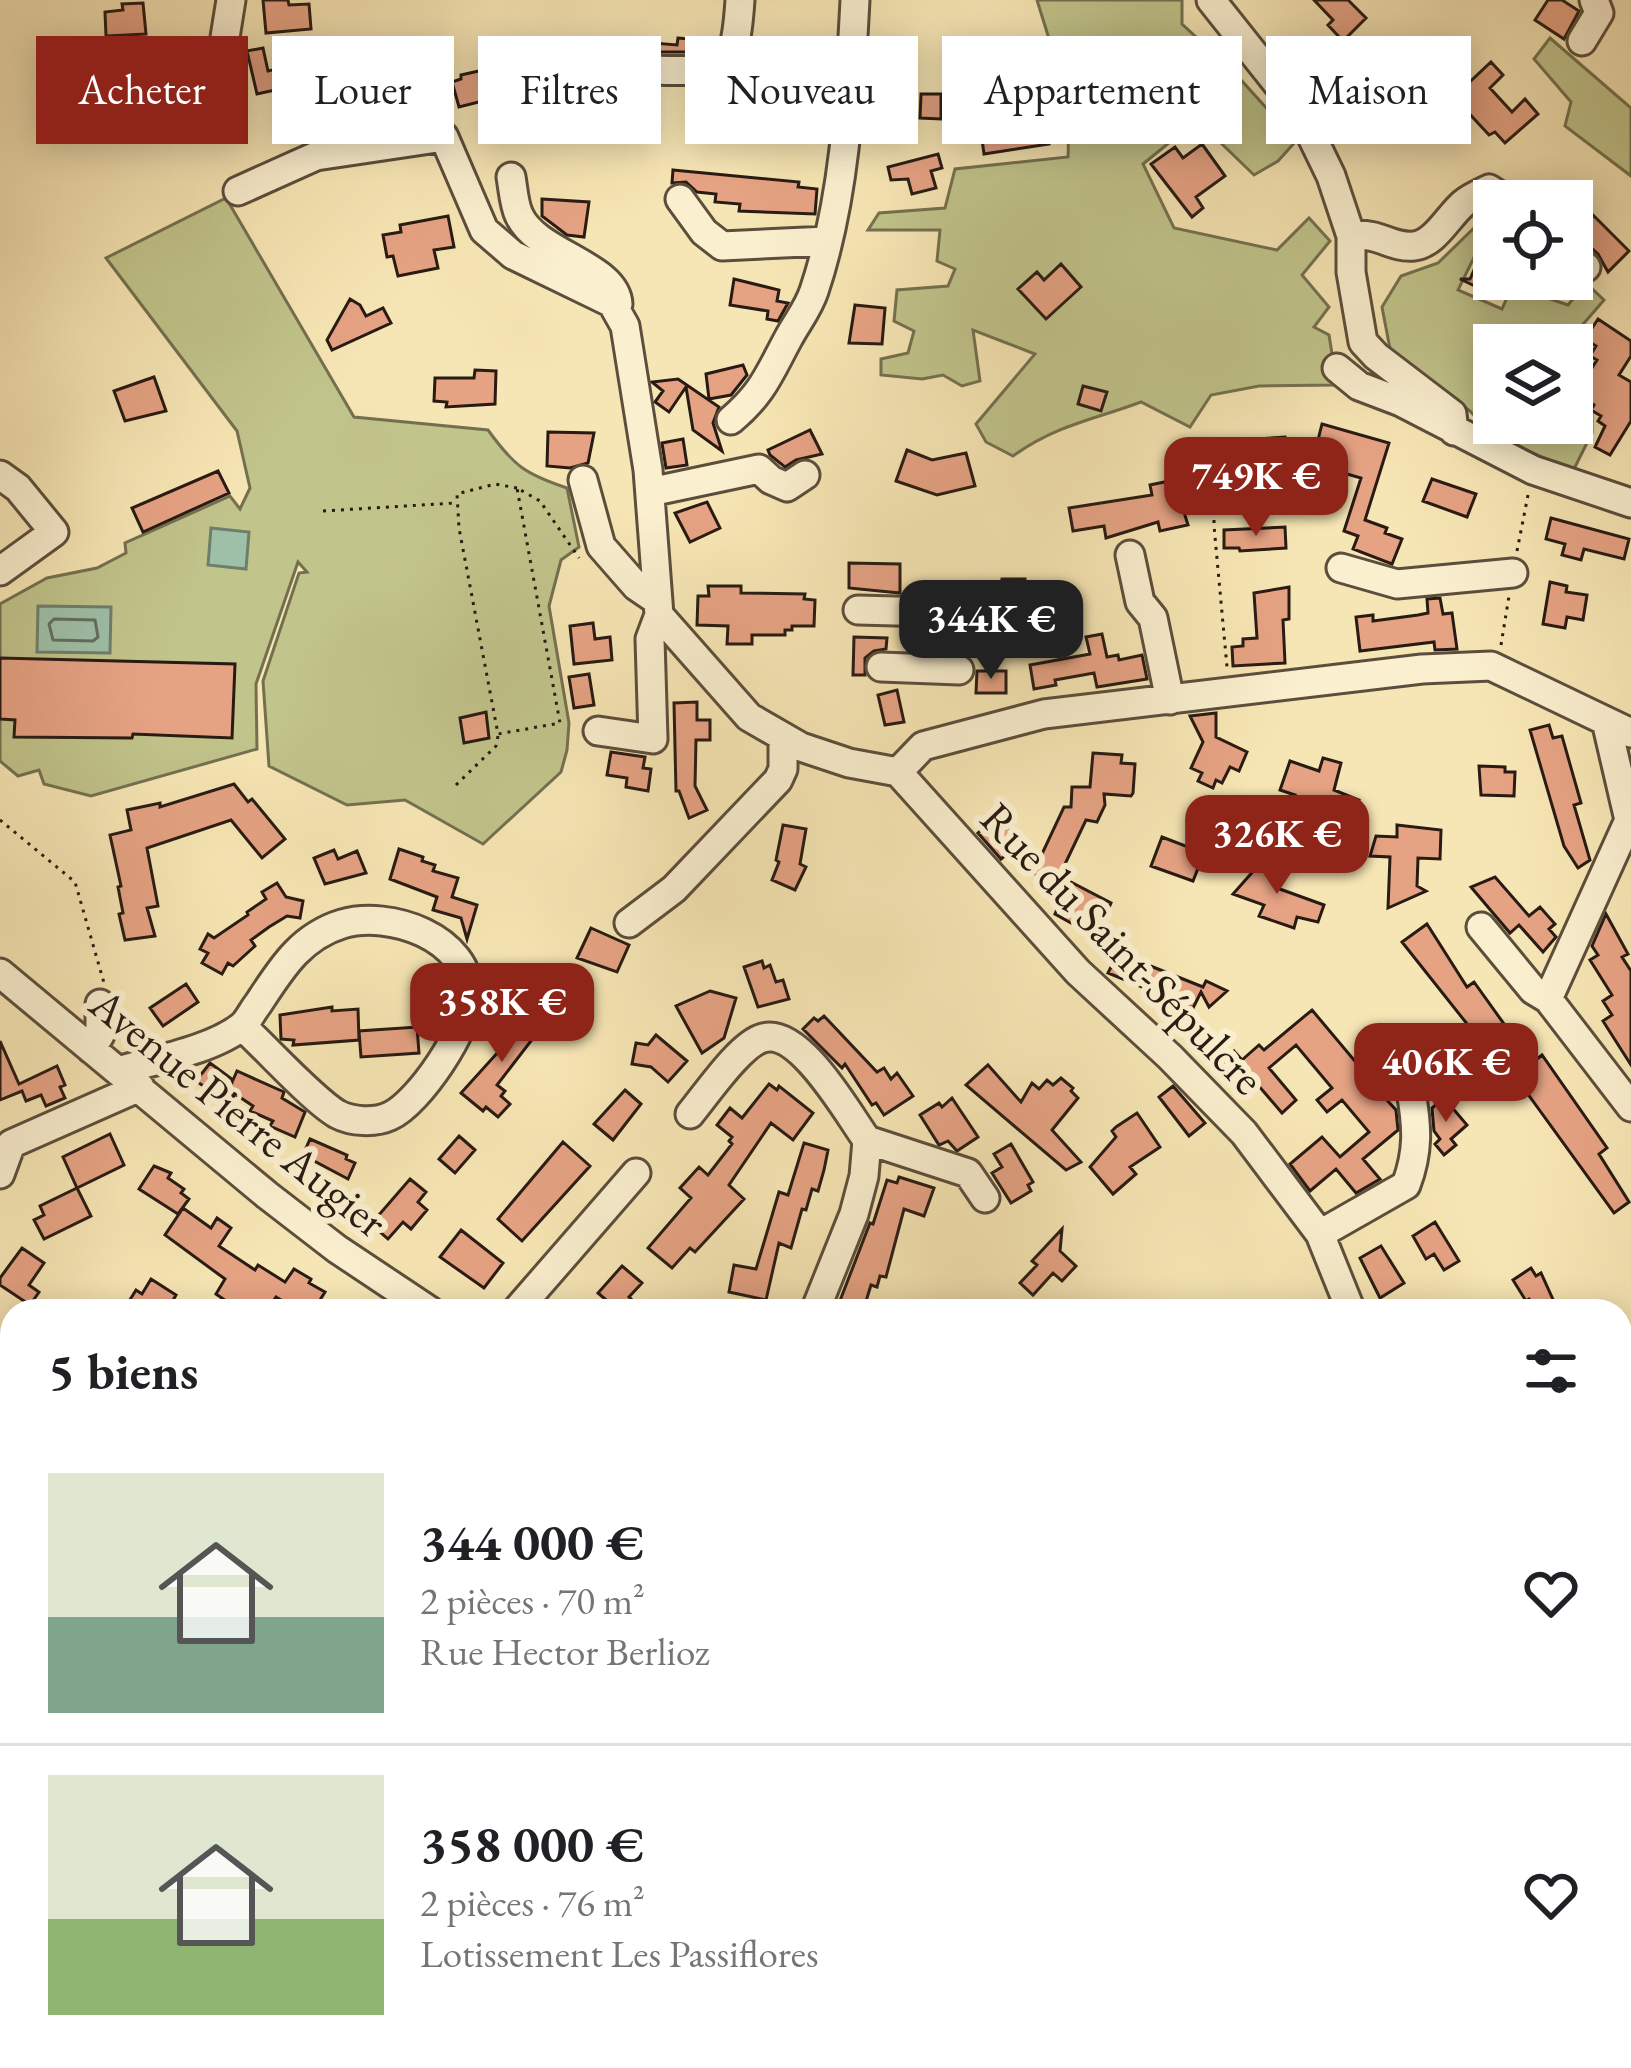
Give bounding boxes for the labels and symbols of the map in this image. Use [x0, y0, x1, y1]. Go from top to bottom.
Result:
pin: 749K € [1158, 437, 1354, 539]
pin: 344K € [893, 580, 1089, 682]
street label: Rue du Saint-Sépulcre [969, 790, 1277, 1106]
pin: 326K € [1179, 795, 1375, 897]
pin: 358K € [404, 963, 600, 1065]
street label: Avenue Pierre Augier [78, 974, 400, 1250]
pin: 406K € [1348, 1023, 1544, 1125]

